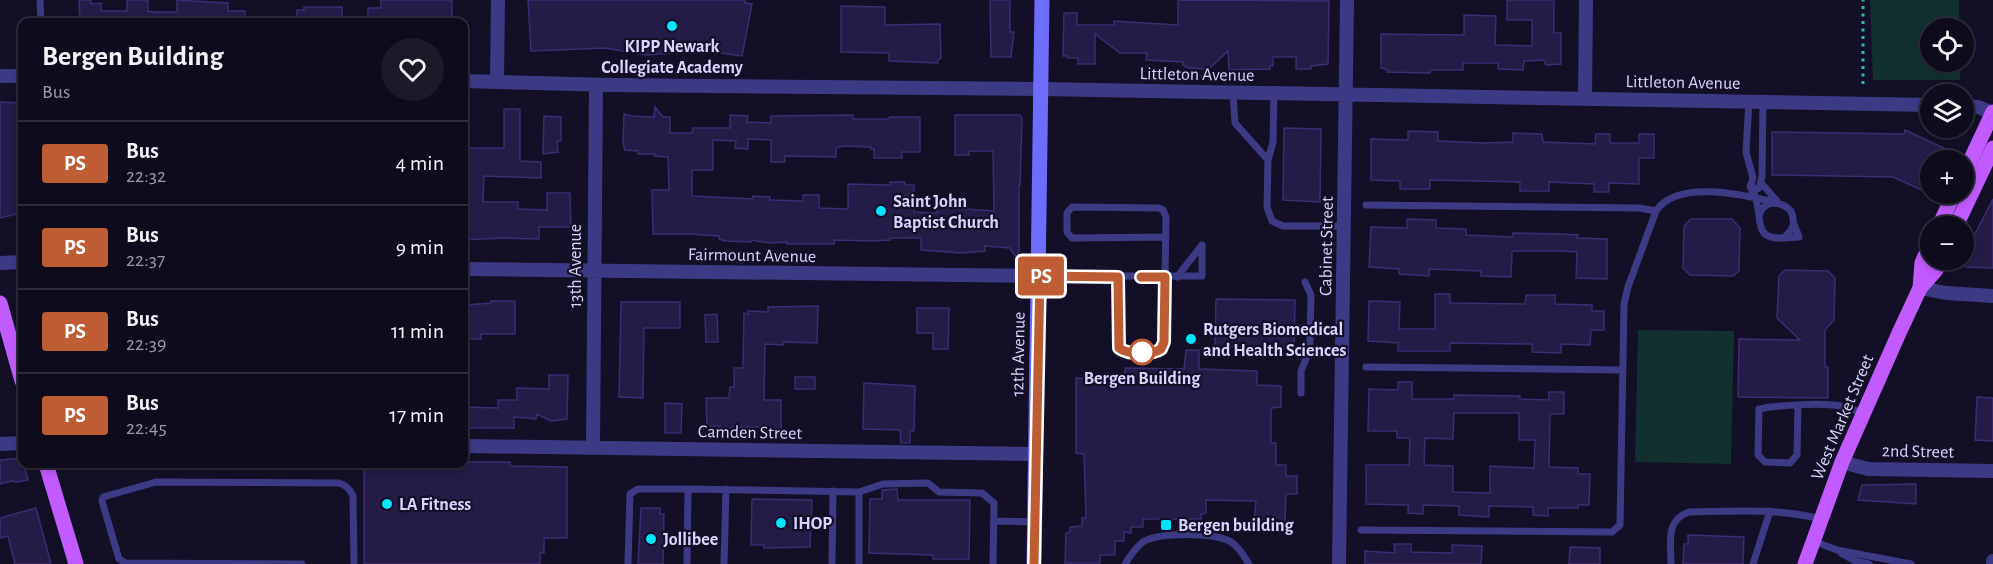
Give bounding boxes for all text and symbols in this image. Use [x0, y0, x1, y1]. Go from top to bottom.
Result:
map controls [1920, 18, 1974, 270]
button: locate [1920, 18, 1974, 72]
marker: KIPP Newark Collegiate Academy [665, 19, 679, 33]
button: heart [381, 38, 444, 101]
place label: KIPP Newark Collegiate Academy [601, 38, 744, 77]
text: Bergen Building [42, 43, 223, 71]
street label: Littleton Avenue [1139, 65, 1255, 85]
street label: Littleton Avenue [1625, 73, 1741, 93]
text: Bus [42, 82, 70, 102]
button: layers [1920, 84, 1974, 138]
text: Bus [126, 140, 159, 162]
button: + [1920, 150, 1974, 204]
text: 4 min [396, 152, 444, 174]
text: PS [64, 153, 86, 174]
text: 22:32 [126, 166, 166, 186]
place label: Saint John Baptist Church [893, 193, 999, 232]
street label: Cabinet Street [1317, 196, 1337, 296]
marker: Saint John Baptist Church [874, 204, 888, 218]
button: − [1920, 216, 1974, 270]
text: Bus [126, 224, 159, 246]
street label: 13th Avenue [567, 224, 585, 308]
text: 9 min [396, 236, 444, 258]
text: PS [64, 237, 86, 258]
street label: Fairmount Avenue [688, 246, 816, 266]
text: 22:37 [126, 250, 165, 270]
line badge: PS [1014, 256, 1068, 296]
text: PS [1030, 266, 1052, 287]
text: Bus [126, 308, 159, 330]
street label: 12th Avenue [1009, 311, 1029, 397]
text: 11 min [391, 320, 444, 342]
text: PS [64, 321, 86, 342]
place label: Rutgers Biomedical and Health Sciences [1203, 321, 1346, 360]
marker: Rutgers Biomedical and Health Sciences [1184, 332, 1198, 346]
text: 22:39 [126, 334, 166, 354]
marker: Bergen Building [1129, 339, 1155, 365]
street label: West Market Street [1808, 352, 1878, 483]
place label: Bergen Building [1084, 370, 1201, 388]
text: Bus [126, 392, 159, 414]
text: 17 min [389, 404, 444, 426]
text: PS [64, 405, 86, 426]
text: 22:45 [126, 418, 167, 438]
street label: Camden Street [698, 423, 802, 443]
street label: 2nd Street [1882, 442, 1954, 462]
place label: LA Fitness [399, 496, 471, 514]
marker: LA Fitness [380, 497, 394, 511]
place label: IHOP [793, 515, 832, 533]
marker: IHOP [774, 516, 788, 530]
place label: Bergen building [1178, 517, 1295, 535]
marker: Bergen building [1159, 518, 1173, 532]
place label: Jollibee [663, 531, 718, 549]
marker: Jollibee [644, 532, 658, 546]

